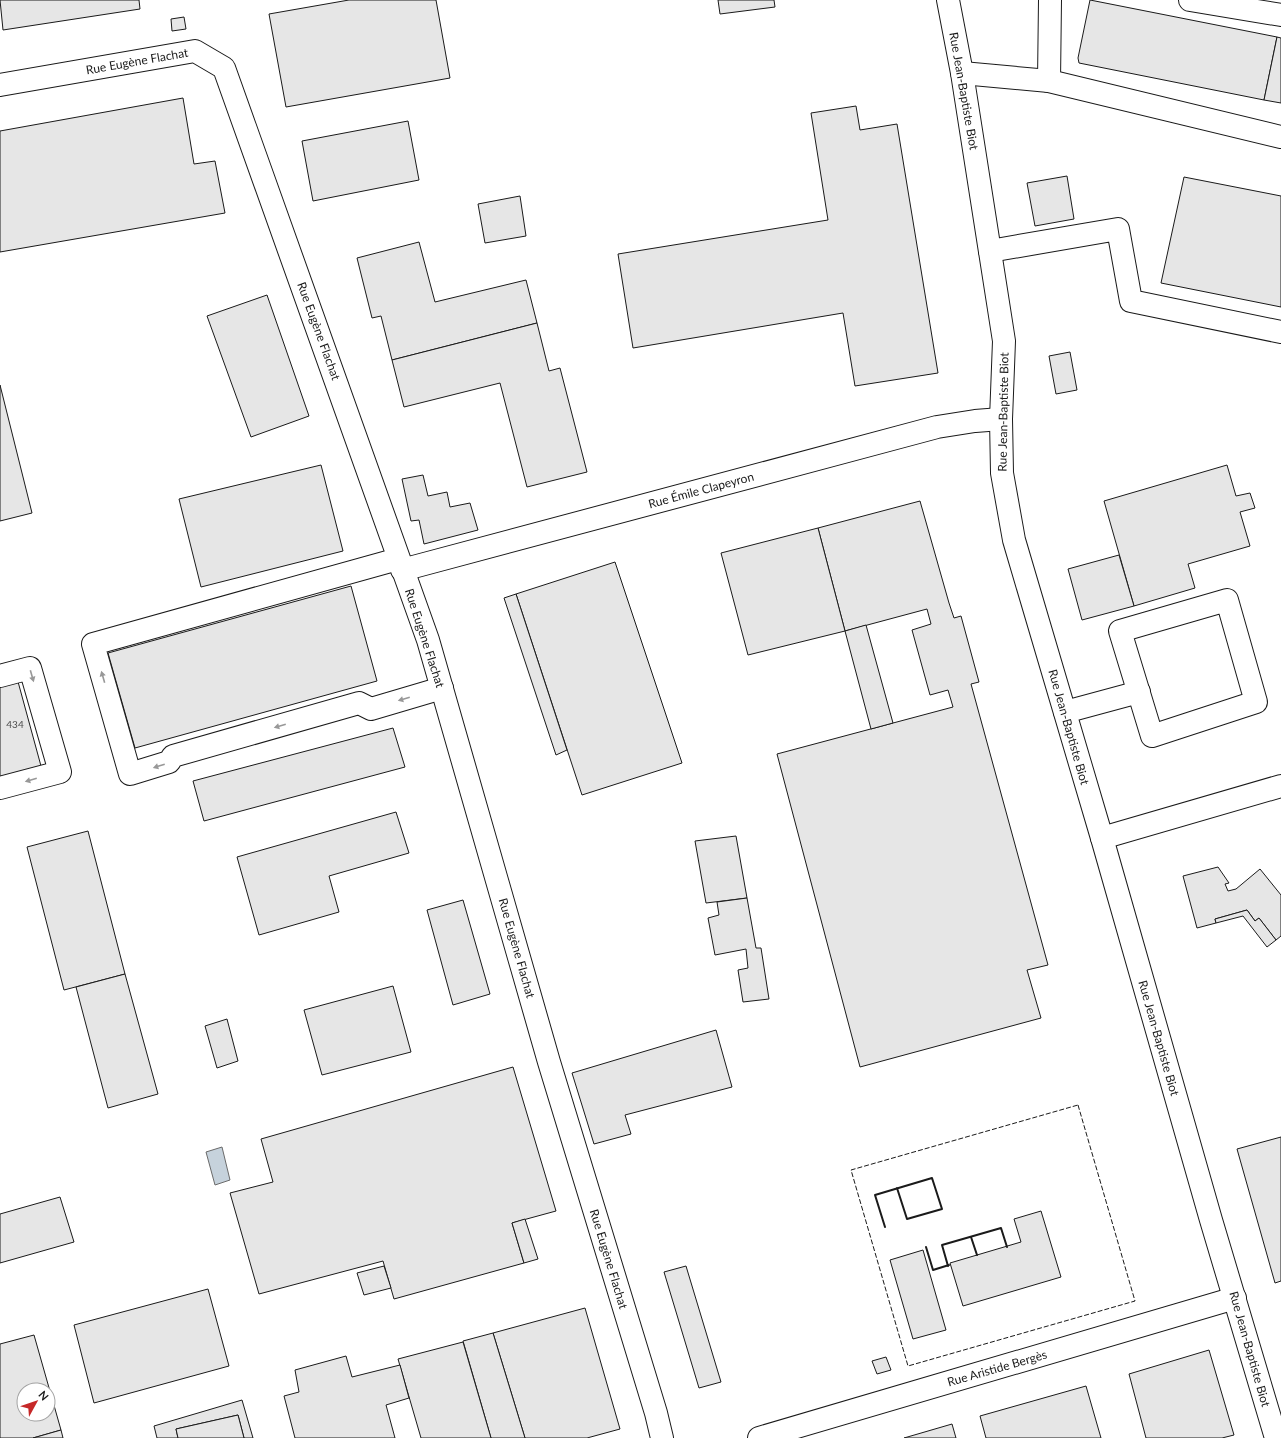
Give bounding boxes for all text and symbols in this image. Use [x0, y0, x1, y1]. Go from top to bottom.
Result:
street label: Rue Jean-Baptiste Biot [946, 31, 982, 152]
street label: Rue Eugène Flachat [85, 45, 190, 77]
street label: Rue Eugène Flachat [294, 280, 344, 383]
street label: Rue Jean-Baptiste Biot [994, 351, 1012, 472]
street label: Rue Émile Clapeyron [647, 469, 755, 511]
street label: Rue Eugène Flachat [402, 587, 448, 690]
street label: Rue Jean-Baptiste Biot [1045, 668, 1093, 787]
one-way arrow [29, 670, 35, 682]
one-way arrow [100, 671, 106, 683]
one-way arrow [398, 696, 410, 702]
house number: 434 [6, 718, 24, 730]
one-way arrow [274, 723, 286, 729]
one-way arrow [152, 763, 164, 769]
one-way arrow [25, 777, 37, 783]
street label: Rue Eugène Flachat [496, 896, 539, 1000]
street label: Rue Jean-Baptiste Biot [1135, 979, 1183, 1098]
street label: Rue Eugène Flachat [587, 1207, 631, 1311]
street label: Rue Jean-Baptiste Biot [1226, 1290, 1274, 1409]
street label: Rue Aristide Bergès [945, 1347, 1049, 1389]
north arrow [16, 1382, 56, 1422]
text: N [36, 1388, 52, 1403]

